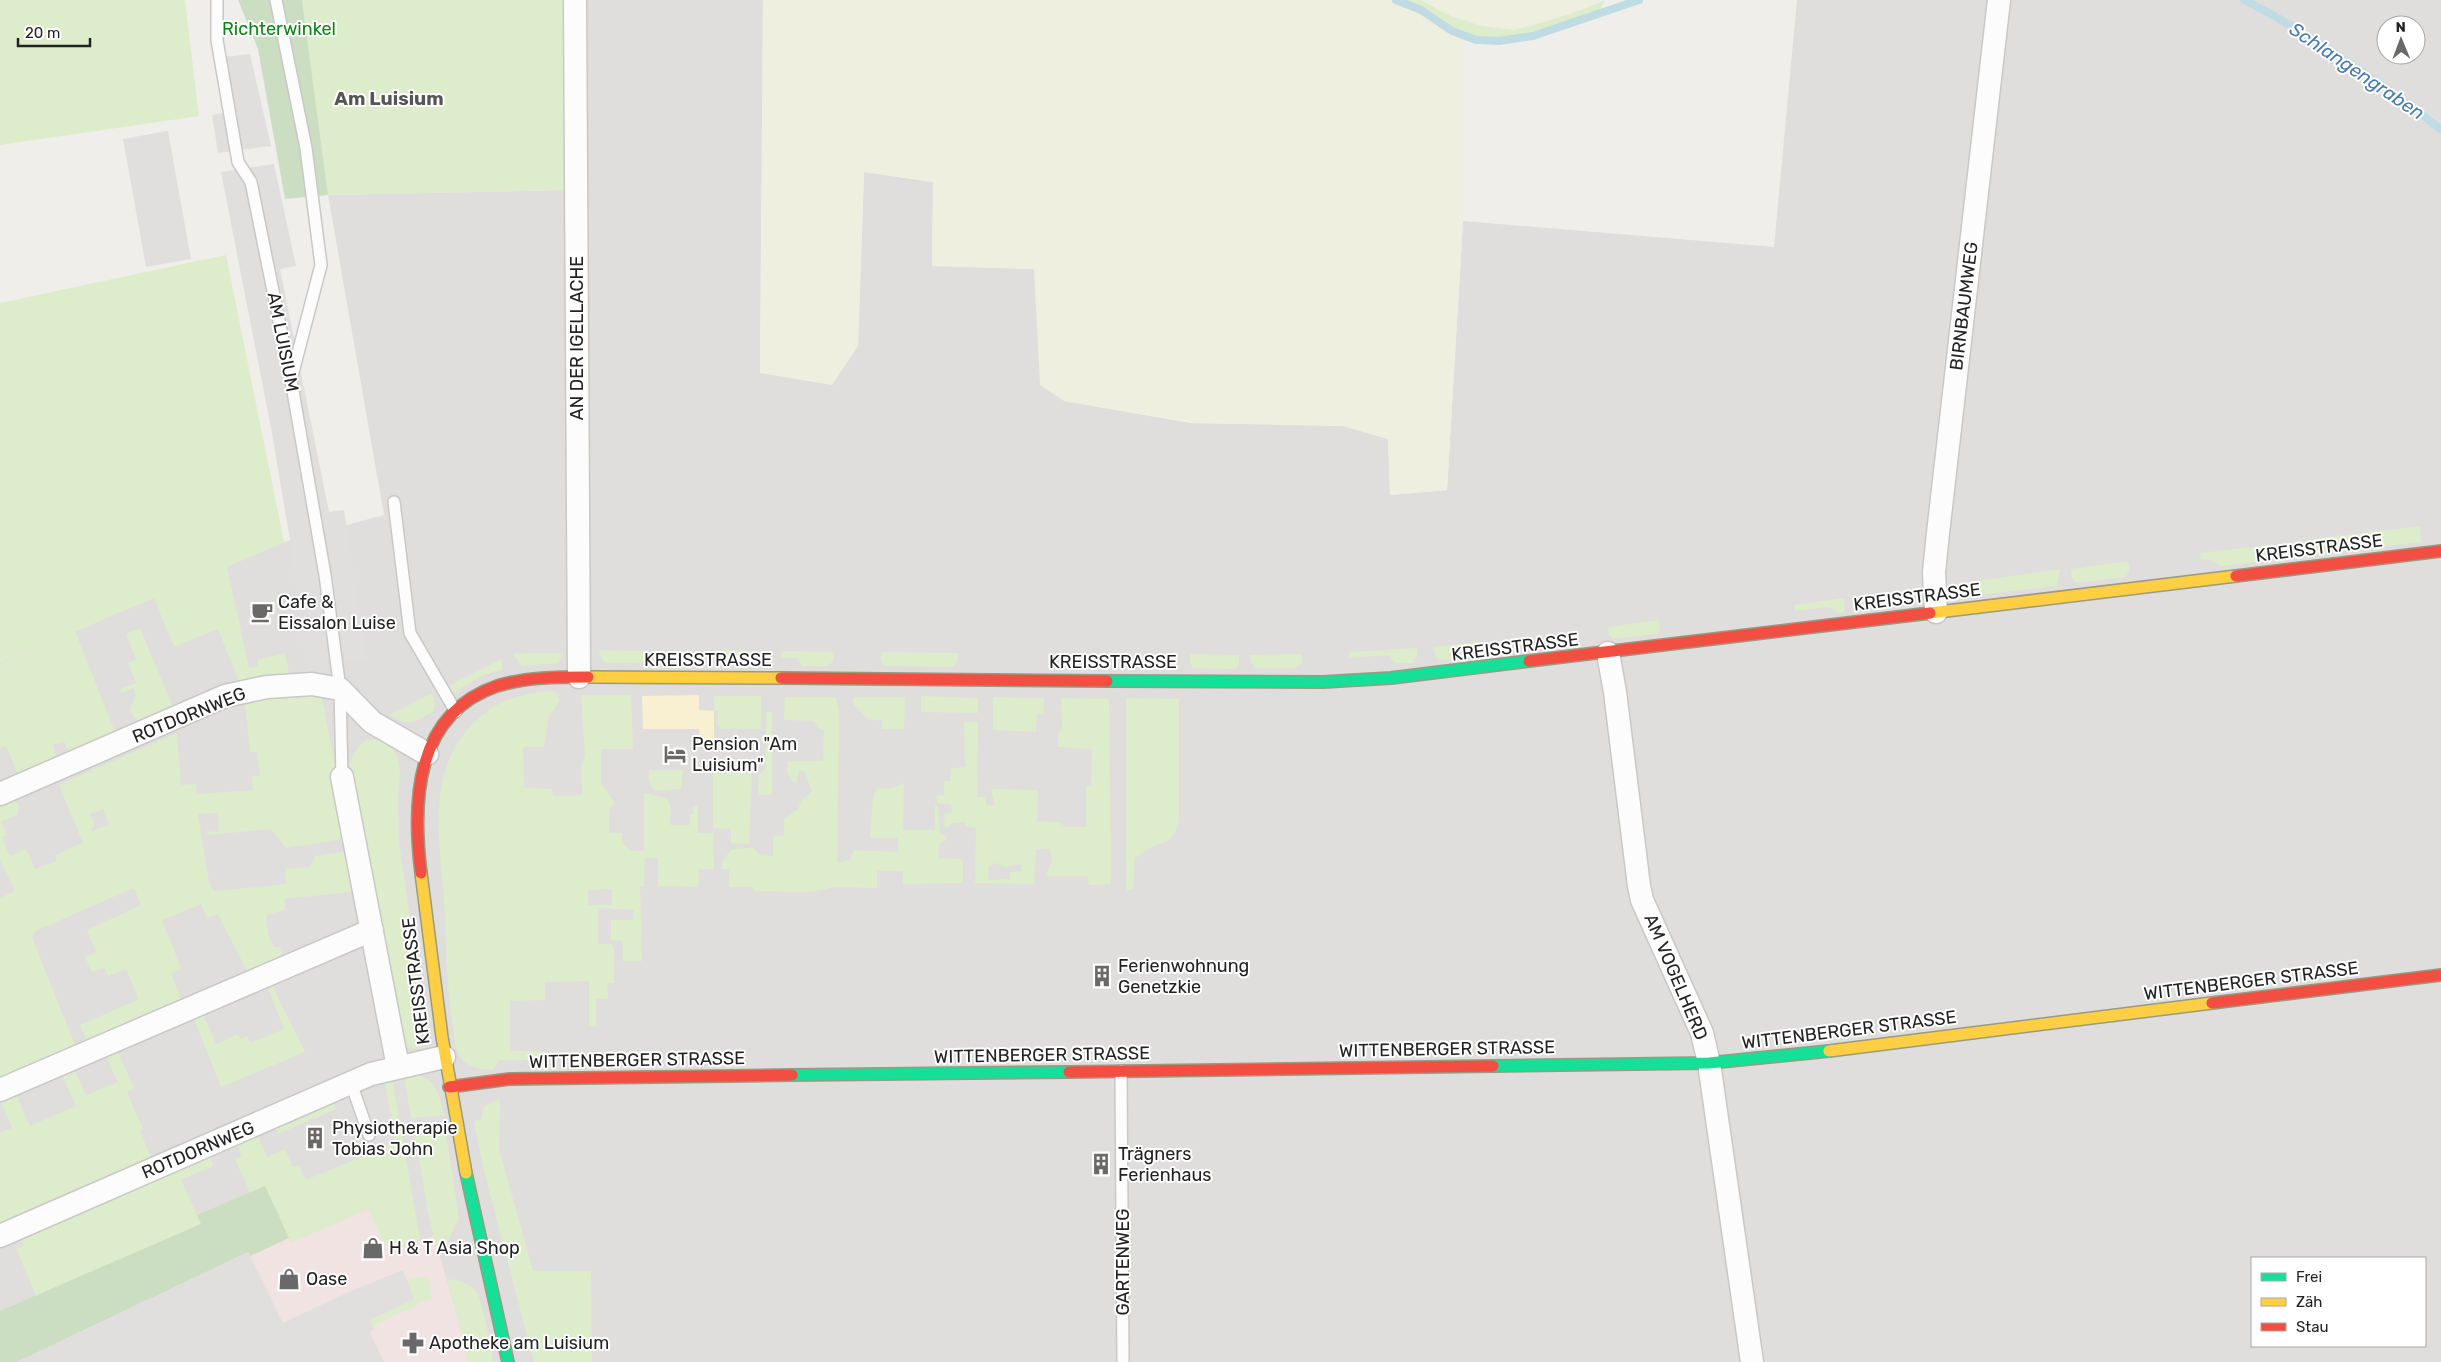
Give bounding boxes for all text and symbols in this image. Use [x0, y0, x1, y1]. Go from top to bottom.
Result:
scale bar [18, 15, 90, 47]
north arrow [2376, 15, 2426, 65]
water label: Schlangengraben [2285, 17, 2429, 125]
park label: Richterwinkel [222, 18, 336, 40]
text: N [2396, 19, 2406, 36]
text: 20 m [25, 24, 60, 42]
district label: Am Luisium [334, 87, 444, 110]
street label: BIRNBAUMWEG [1945, 240, 1983, 372]
street label: AN DER IGELLACHE [566, 256, 588, 420]
street label: AM LUISIUM [263, 290, 303, 394]
street label: KREISSTRASSE [2254, 529, 2384, 567]
street label: KREISSTRASSE [1852, 578, 1982, 616]
place label: Cafe & Eissalon Luise [278, 591, 396, 634]
cafe icon: Cafe & Eissalon Luise [249, 599, 275, 625]
street label: KREISSTRASSE [1450, 628, 1580, 666]
street label: KREISSTRASSE [644, 649, 772, 671]
street label: KREISSTRASSE [1049, 651, 1177, 673]
street label: ROTDORNWEG [129, 682, 249, 748]
place label: Pension "Am Luisium" [692, 733, 797, 776]
hotel icon: Pension "Am Luisium" [662, 741, 688, 767]
street label: AM VOGELHERD [1639, 910, 1713, 1044]
street label: KREISSTRASSE [397, 916, 435, 1046]
place label: Ferienwohnung Genetzkie [1118, 955, 1249, 998]
street label: WITTENBERGER STRASSE [2142, 957, 2360, 1005]
building icon: Ferienwohnung Genetzkie [1089, 963, 1115, 989]
street label: WITTENBERGER STRASSE [1740, 1006, 1958, 1054]
street label: WITTENBERGER STRASSE [1339, 1036, 1555, 1062]
street label: WITTENBERGER STRASSE [934, 1042, 1150, 1068]
street label: WITTENBERGER STRASSE [529, 1047, 745, 1073]
street label: ROTDORNWEG [138, 1116, 258, 1184]
place label: Physiotherapie Tobias John [332, 1117, 458, 1160]
building icon: Physiotherapie Tobias John [302, 1125, 328, 1151]
place label: Trägners Ferienhaus [1118, 1143, 1212, 1186]
building icon: Trägners Ferienhaus [1088, 1151, 1114, 1177]
street label: GARTENWEG [1112, 1208, 1134, 1316]
shop icon: H & T Asia Shop [360, 1235, 386, 1261]
place label: H & T Asia Shop [389, 1237, 520, 1259]
legend [2251, 1257, 2426, 1347]
shop icon: Oase [276, 1266, 302, 1292]
place label: Oase [306, 1268, 347, 1290]
text: Frei [2296, 1268, 2322, 1286]
text: Zäh [2296, 1293, 2322, 1311]
text: Stau [2296, 1318, 2329, 1336]
pharmacy icon: Apotheke am Luisium [400, 1330, 426, 1356]
place label: Apotheke am Luisium [429, 1332, 609, 1354]

